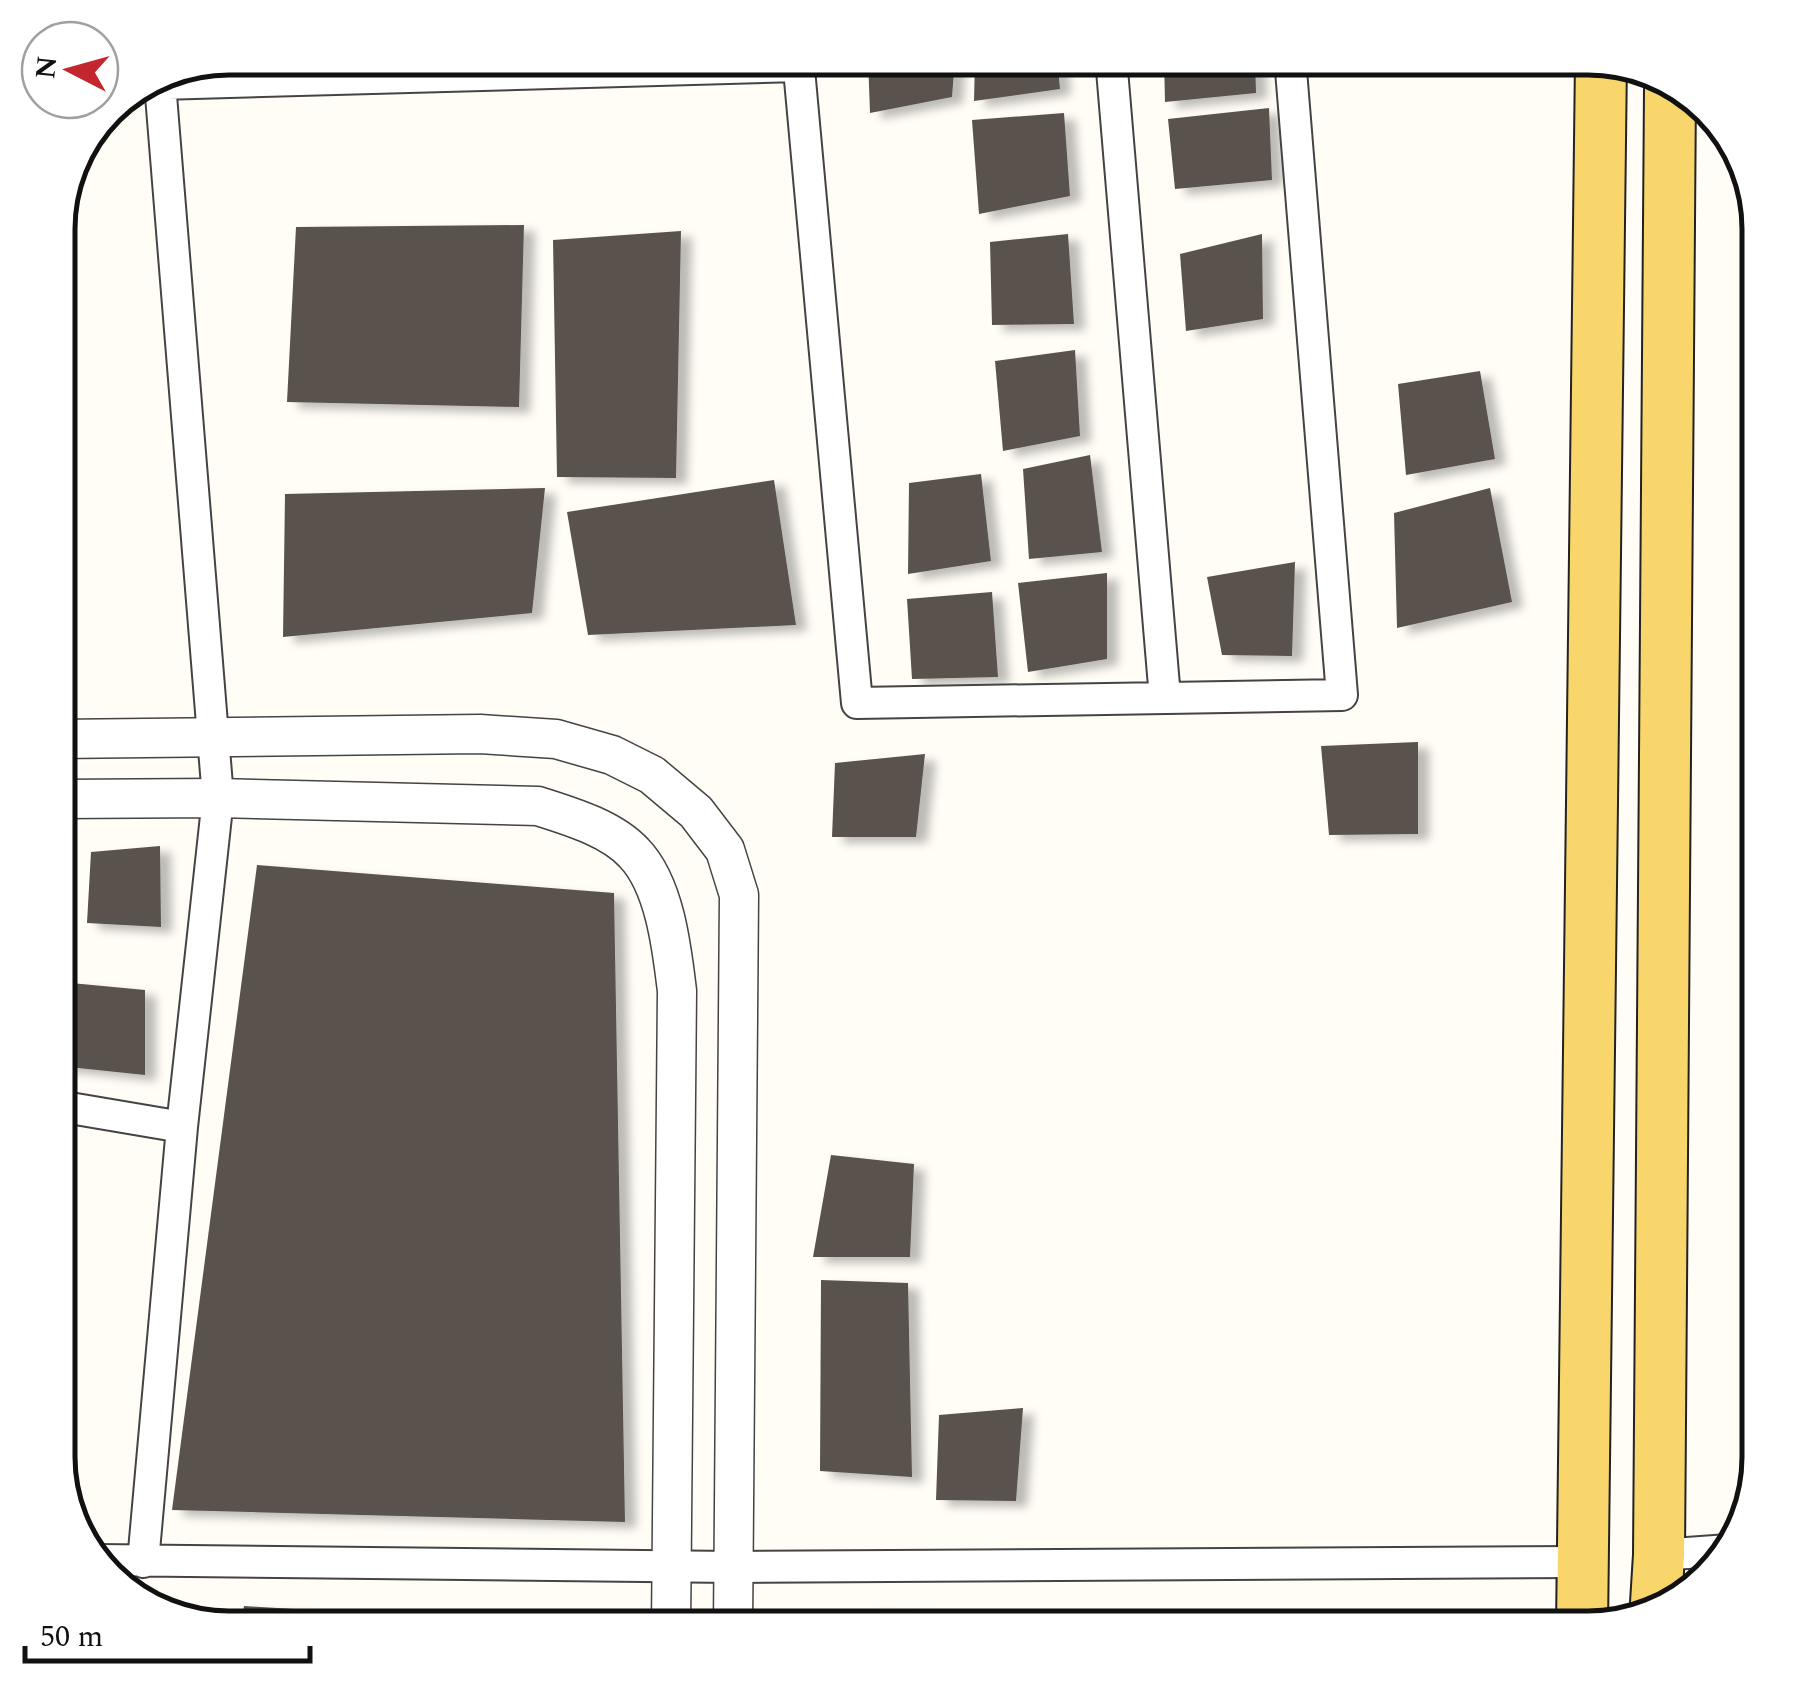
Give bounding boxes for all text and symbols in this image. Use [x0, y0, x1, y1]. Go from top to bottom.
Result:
north arrow [20, 20, 120, 120]
text: N [24, 54, 69, 81]
scale bar [25, 1601, 310, 1663]
text: 50 m [40, 1614, 103, 1660]

